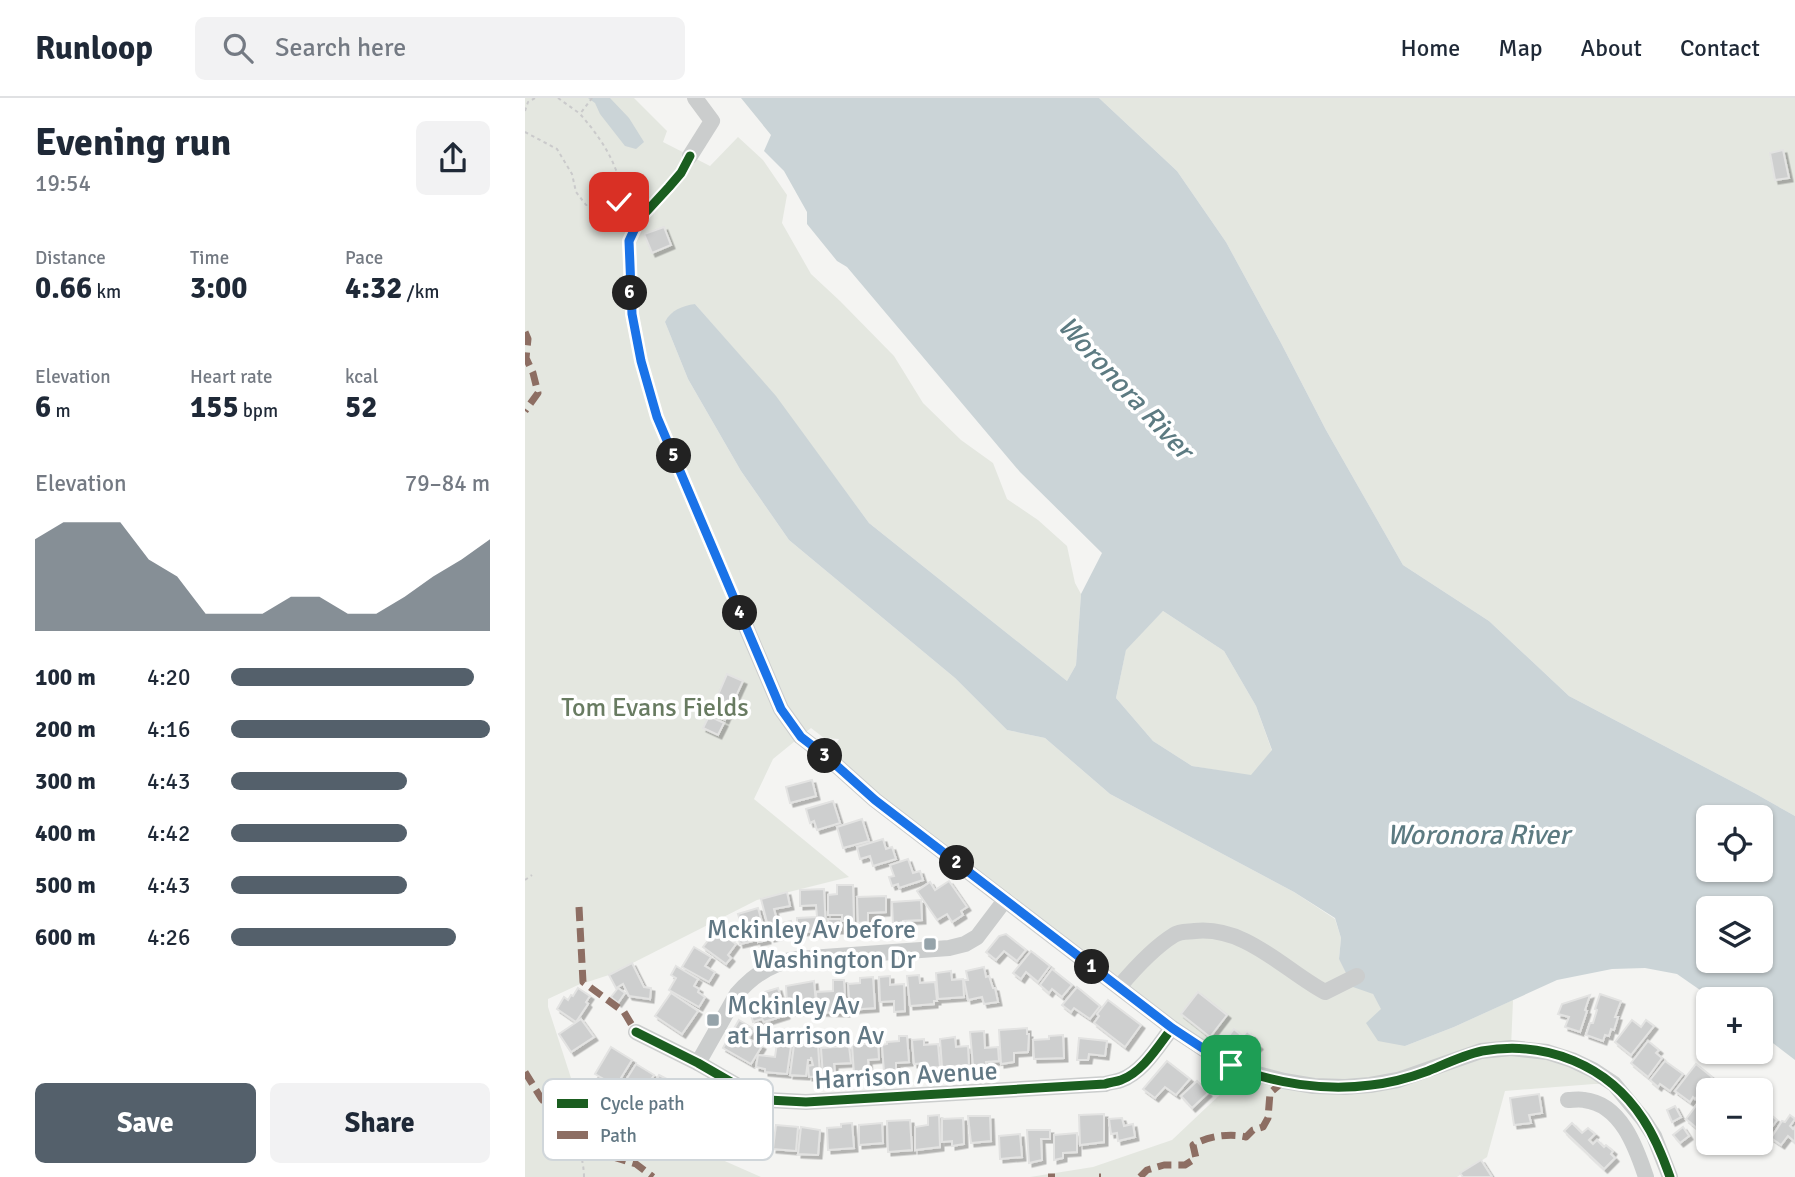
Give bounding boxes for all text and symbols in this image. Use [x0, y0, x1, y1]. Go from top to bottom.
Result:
search box [195, 17, 685, 80]
text: Runloop [35, 28, 153, 69]
icon: search [219, 29, 257, 67]
text: Search here [275, 32, 406, 64]
text: Home [1400, 33, 1460, 63]
text: Map [1498, 33, 1543, 63]
text: About [1581, 33, 1642, 63]
text: Contact [1680, 33, 1760, 63]
text: Evening run [35, 119, 231, 166]
button: share [416, 121, 490, 195]
text: 19:54 [35, 169, 91, 198]
pin [589, 172, 649, 232]
icon: check [600, 183, 638, 221]
text: Distance [35, 246, 106, 270]
text: Time [190, 246, 229, 270]
text: Pace [345, 246, 383, 270]
text: 0.66 [35, 270, 92, 307]
text: 3:00 [190, 270, 247, 307]
text: 4:32 [345, 270, 402, 307]
pin: 6 [613, 276, 647, 310]
text: km [92, 280, 121, 304]
text: /km [402, 280, 439, 304]
text: 6 [624, 280, 635, 304]
water label: Woronora River [1051, 309, 1203, 469]
text: Elevation [35, 365, 111, 389]
text: Heart rate [190, 365, 272, 389]
text: kcal [345, 365, 378, 389]
text: 6 [35, 389, 51, 426]
text: 155 [190, 389, 239, 426]
text: 52 [345, 389, 377, 426]
text: m [51, 399, 71, 423]
text: bpm [239, 399, 278, 423]
pin: 5 [657, 438, 691, 474]
text: 5 [668, 443, 679, 467]
text: Elevation [35, 469, 127, 498]
text: 79–84 m [405, 469, 490, 498]
pin: 4 [723, 596, 757, 630]
text: 4 [734, 600, 745, 624]
text: 100 m [35, 663, 96, 692]
text: 4:20 [147, 663, 190, 692]
park label: Tom Evans Fields [561, 692, 749, 724]
text: 200 m [35, 715, 96, 744]
text: 4:16 [147, 715, 190, 744]
pin: 3 [807, 738, 843, 774]
text: 3 [819, 743, 830, 767]
text: 300 m [35, 767, 96, 796]
text: 4:43 [147, 767, 190, 796]
map controls [1696, 805, 1773, 1155]
button: locate [1696, 805, 1773, 882]
water label: Woronora River [1387, 818, 1573, 852]
text: 400 m [35, 819, 96, 848]
text: 4:42 [147, 819, 190, 848]
pin: 2 [939, 846, 975, 880]
text: 2 [951, 850, 962, 874]
text: 500 m [35, 871, 96, 900]
text: 4:43 [147, 871, 190, 900]
button: layers [1696, 896, 1773, 973]
place label: Mckinley Av before Washington Dr [707, 914, 916, 976]
text: 600 m [35, 923, 96, 952]
text: 4:26 [147, 923, 190, 952]
marker: Mckinley Av before Washington Dr [922, 936, 938, 952]
pin: 1 [1075, 950, 1109, 984]
text: 1 [1086, 954, 1097, 978]
button: + [1696, 987, 1773, 1064]
place label: Mckinley Av at Harrison Av [727, 990, 884, 1052]
marker: Mckinley Av at Harrison Av [705, 1012, 721, 1028]
pin [1201, 1035, 1261, 1095]
icon: arrive [1212, 1046, 1250, 1084]
street label: Harrison Avenue [814, 1055, 999, 1097]
button: − [1696, 1078, 1773, 1155]
legend [543, 1079, 773, 1160]
button: Save [35, 1083, 256, 1163]
button: Share [270, 1083, 490, 1163]
text: Cycle path [600, 1092, 685, 1116]
text: Path [600, 1124, 637, 1148]

